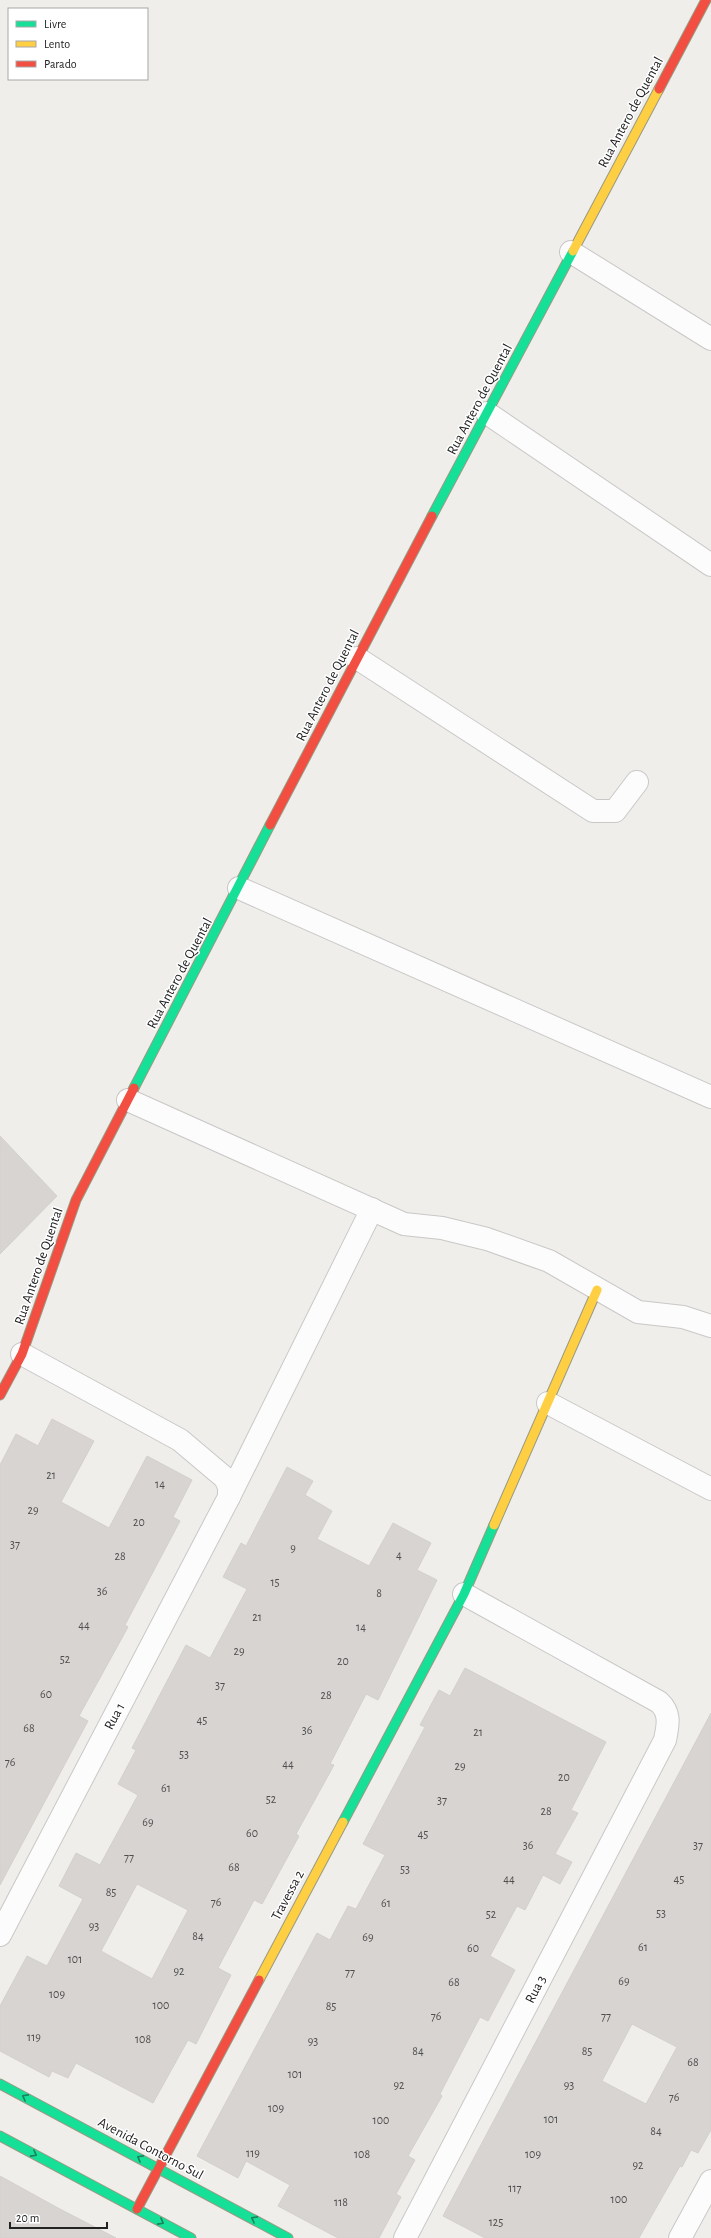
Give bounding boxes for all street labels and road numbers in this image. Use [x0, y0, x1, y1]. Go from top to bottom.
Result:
street label: Rua Antero de Quental [596, 55, 666, 170]
street label: Rua Antero de Quental [445, 342, 515, 457]
street label: Rua Antero de Quental [294, 627, 362, 744]
street label: Rua Antero de Quental [145, 916, 215, 1031]
street label: Rua Antero de Quental [12, 1206, 66, 1327]
street label: Rua 1 [102, 1701, 128, 1732]
street label: Travessa 2 [269, 1868, 307, 1923]
street label: Rua 3 [523, 1973, 549, 2006]
street label: Avenida Contorno Sul [96, 2115, 205, 2182]

